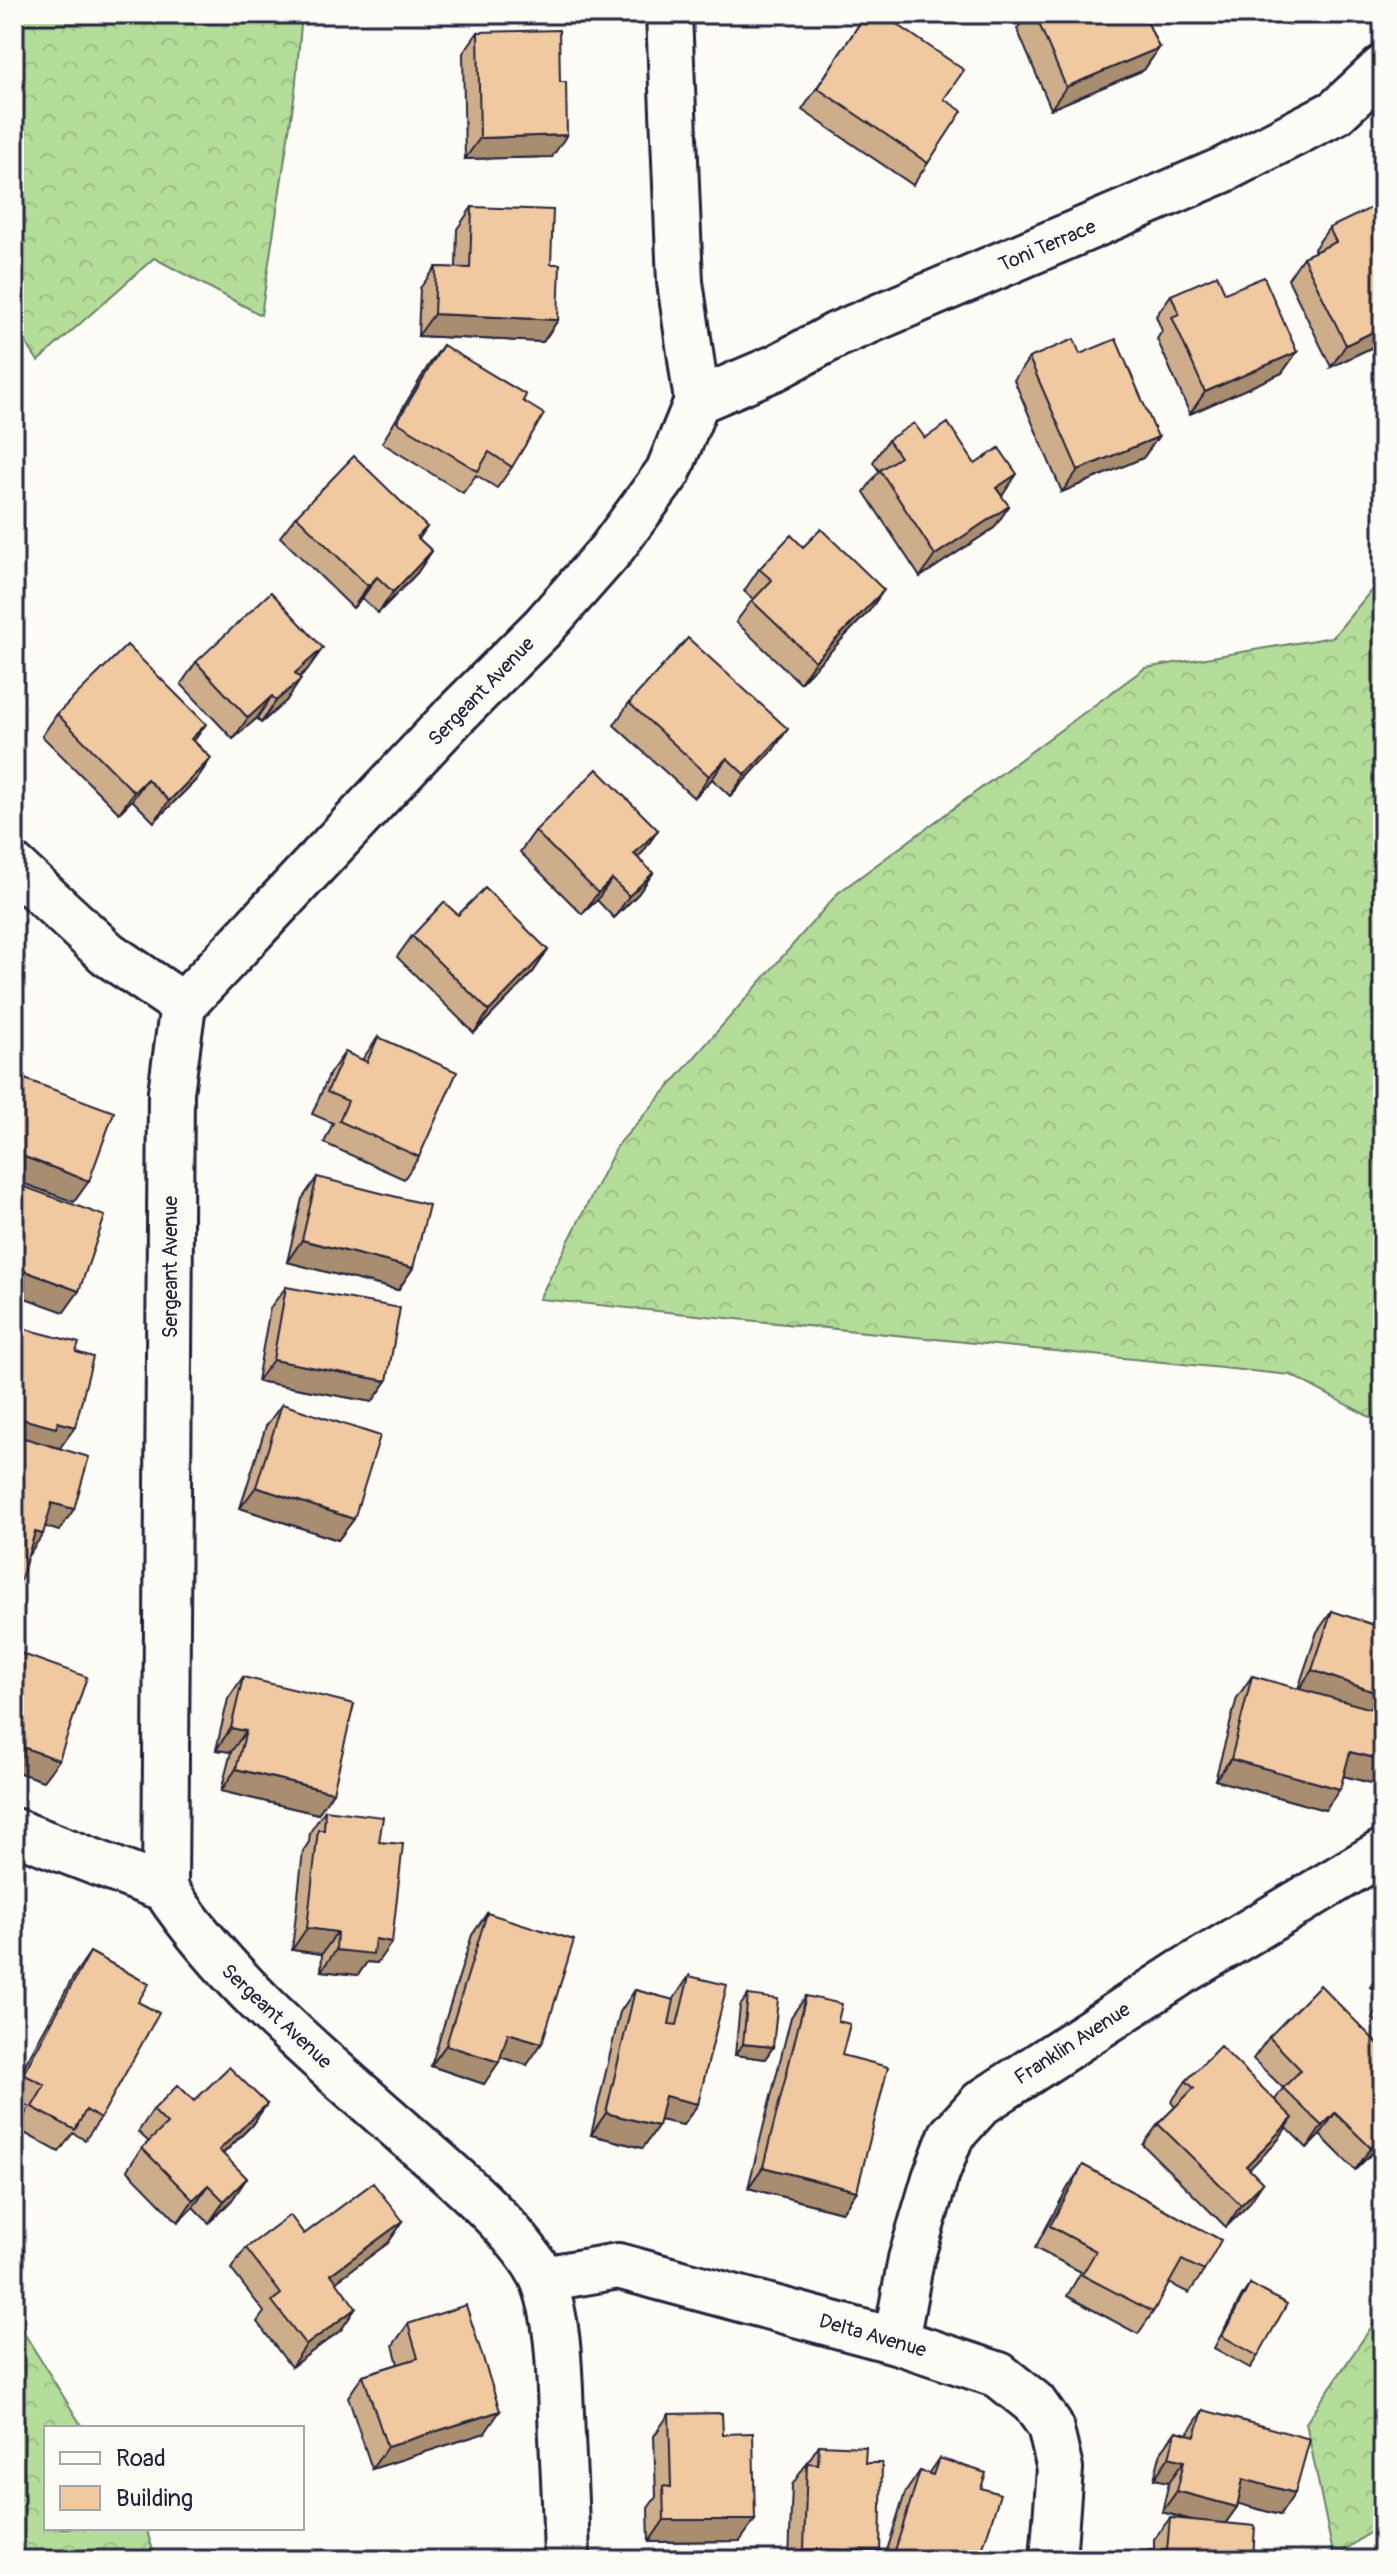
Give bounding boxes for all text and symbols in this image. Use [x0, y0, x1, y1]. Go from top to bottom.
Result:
street label: Toni Terrace [995, 214, 1100, 277]
street label: Sergeant Avenue [423, 631, 540, 751]
street label: Sergeant Avenue [158, 1196, 183, 1338]
street label: Sergeant Avenue [216, 1959, 337, 2074]
street label: Franklin Avenue [1010, 1997, 1135, 2090]
street label: Delta Avenue [816, 2308, 929, 2363]
legend [44, 2426, 304, 2530]
text: Road [116, 2444, 166, 2473]
text: Building [116, 2484, 193, 2513]

